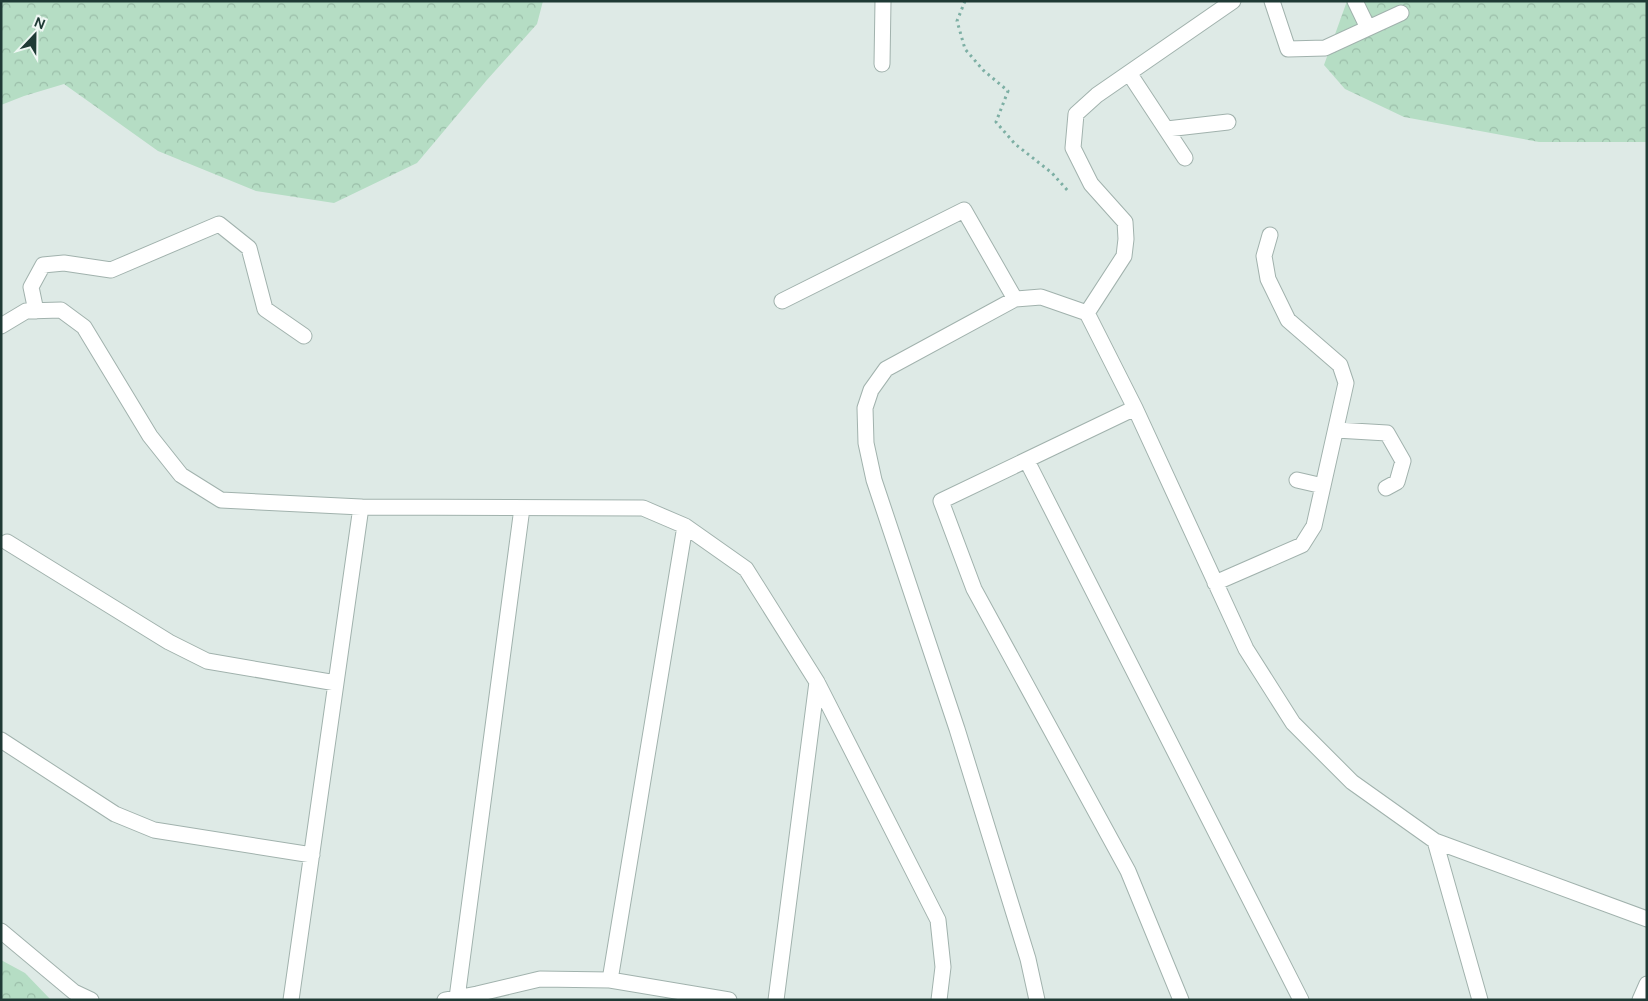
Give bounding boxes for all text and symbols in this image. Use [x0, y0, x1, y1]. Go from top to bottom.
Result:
north arrow [10, 10, 60, 60]
text: N [32, 13, 48, 33]

